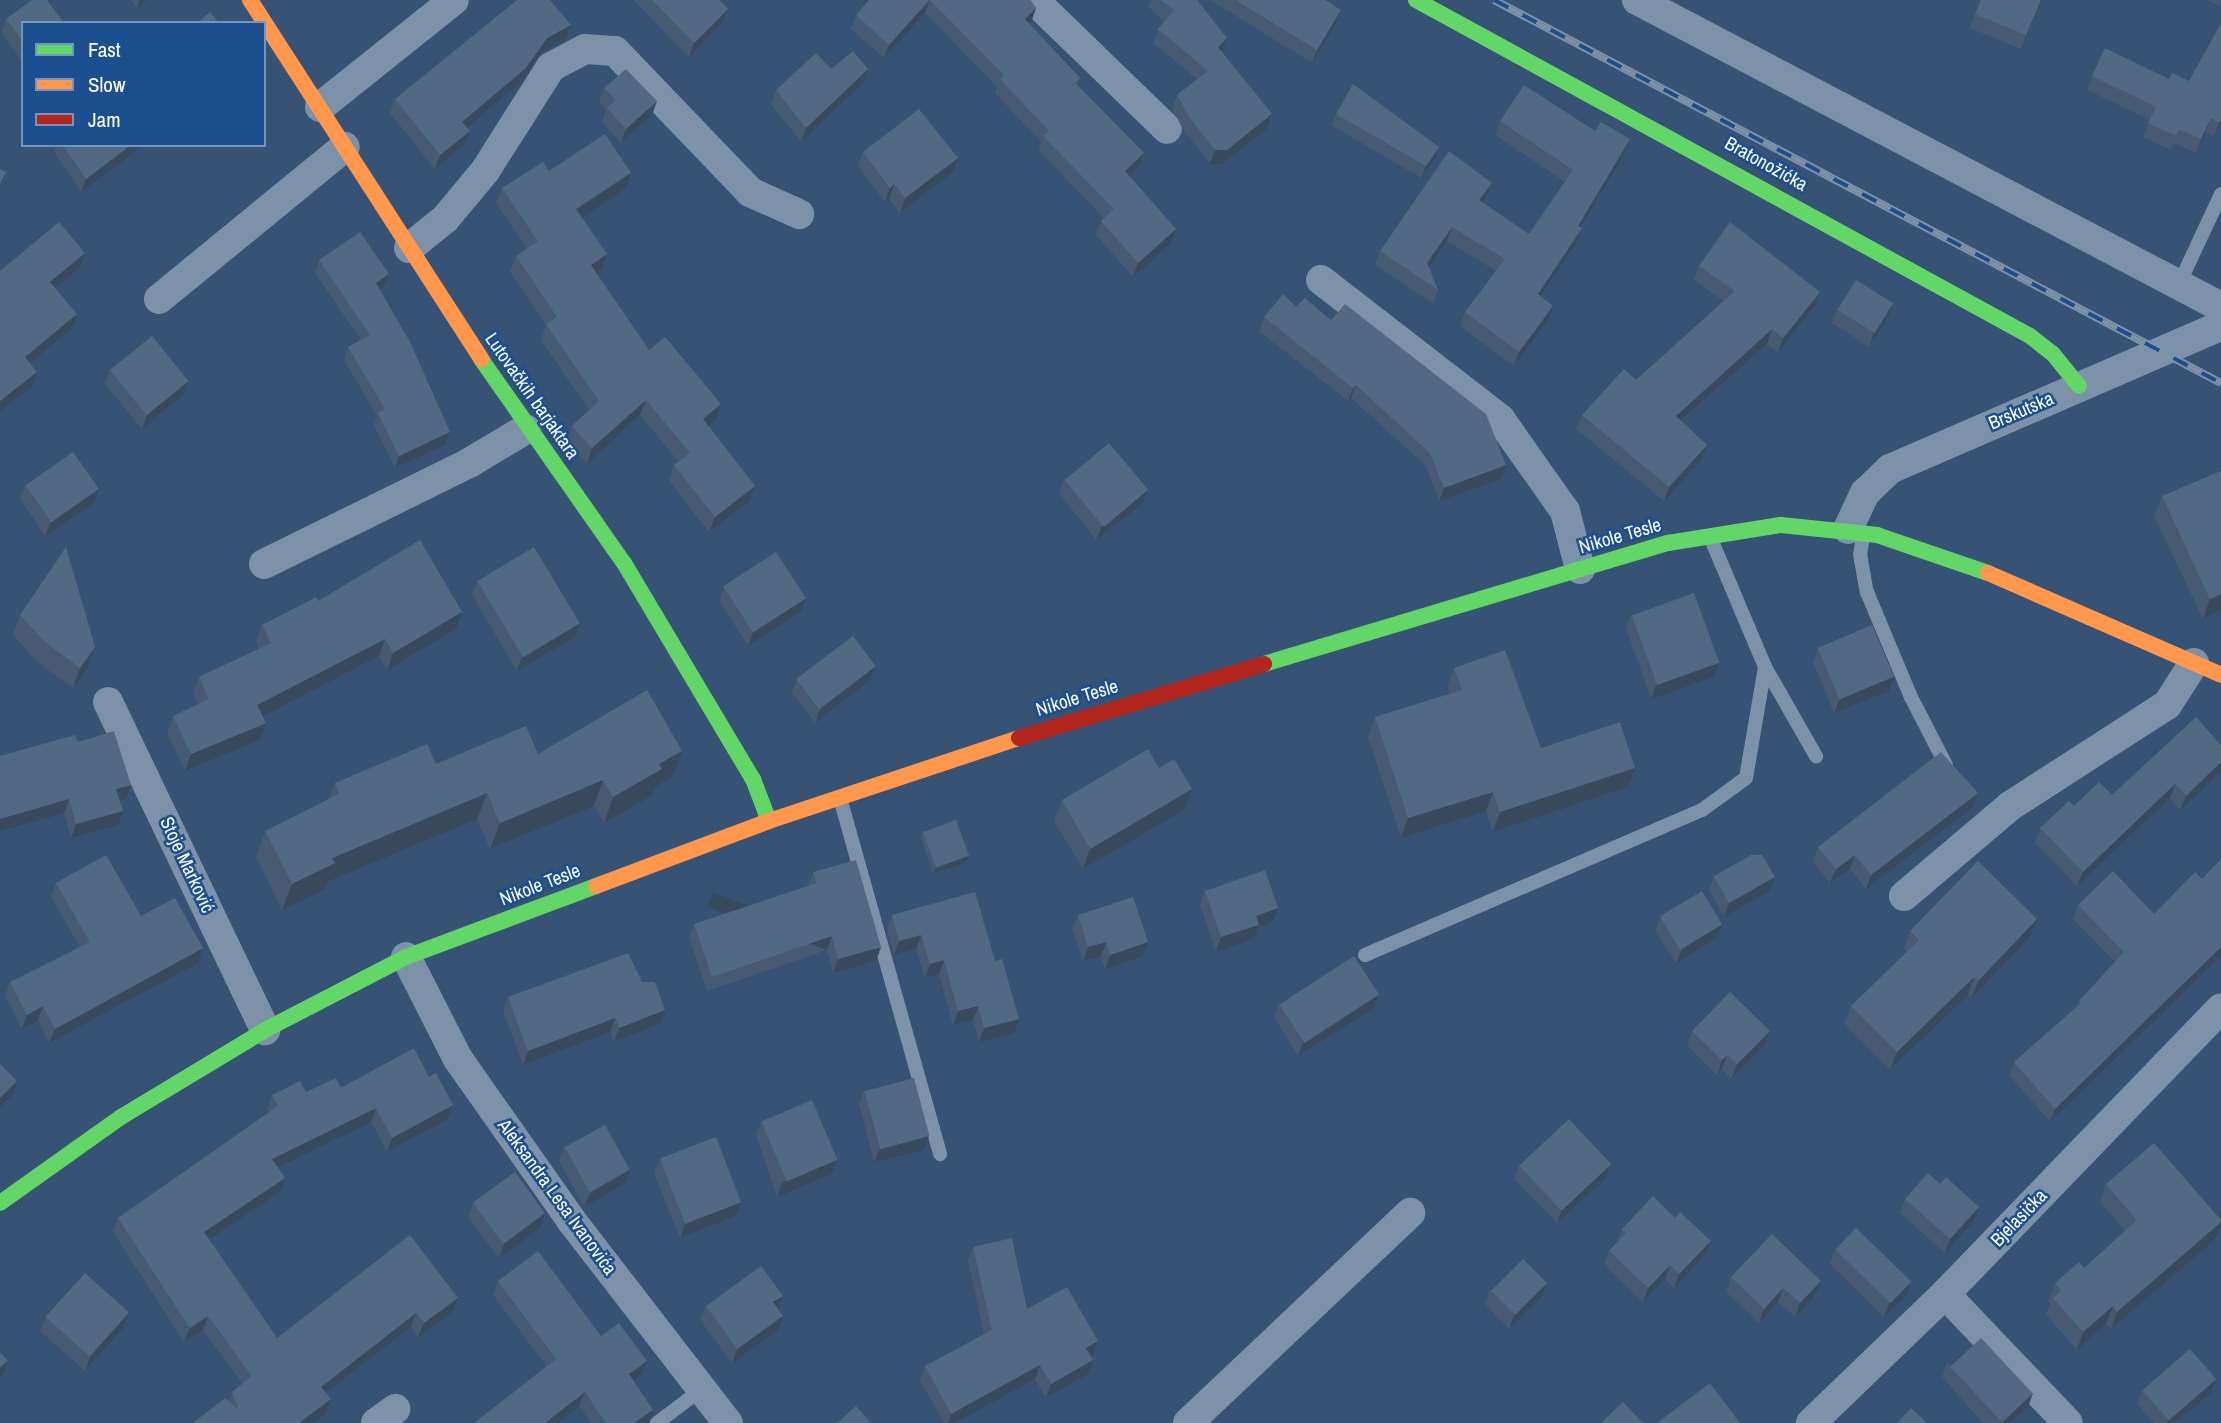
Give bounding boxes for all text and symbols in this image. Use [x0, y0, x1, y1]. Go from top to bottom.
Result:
legend [21, 21, 266, 147]
text: Fast [88, 35, 121, 64]
text: Slow [88, 70, 125, 99]
text: Jam [88, 105, 121, 134]
street label: Bratonožićka [1721, 132, 1811, 196]
street label: Lutovačkih barjaktara [480, 328, 584, 464]
street label: Brskutska [1985, 387, 2057, 435]
street label: Nikole Tesle [1576, 513, 1664, 559]
street label: Nikole Tesle [1033, 675, 1121, 721]
street label: Stoje Marković [155, 813, 219, 917]
street label: Nikole Tesle [496, 859, 584, 911]
street label: Aleksandra Lesa Ivanovića [493, 1115, 621, 1279]
street label: Bjelasička [1986, 1185, 2052, 1251]

